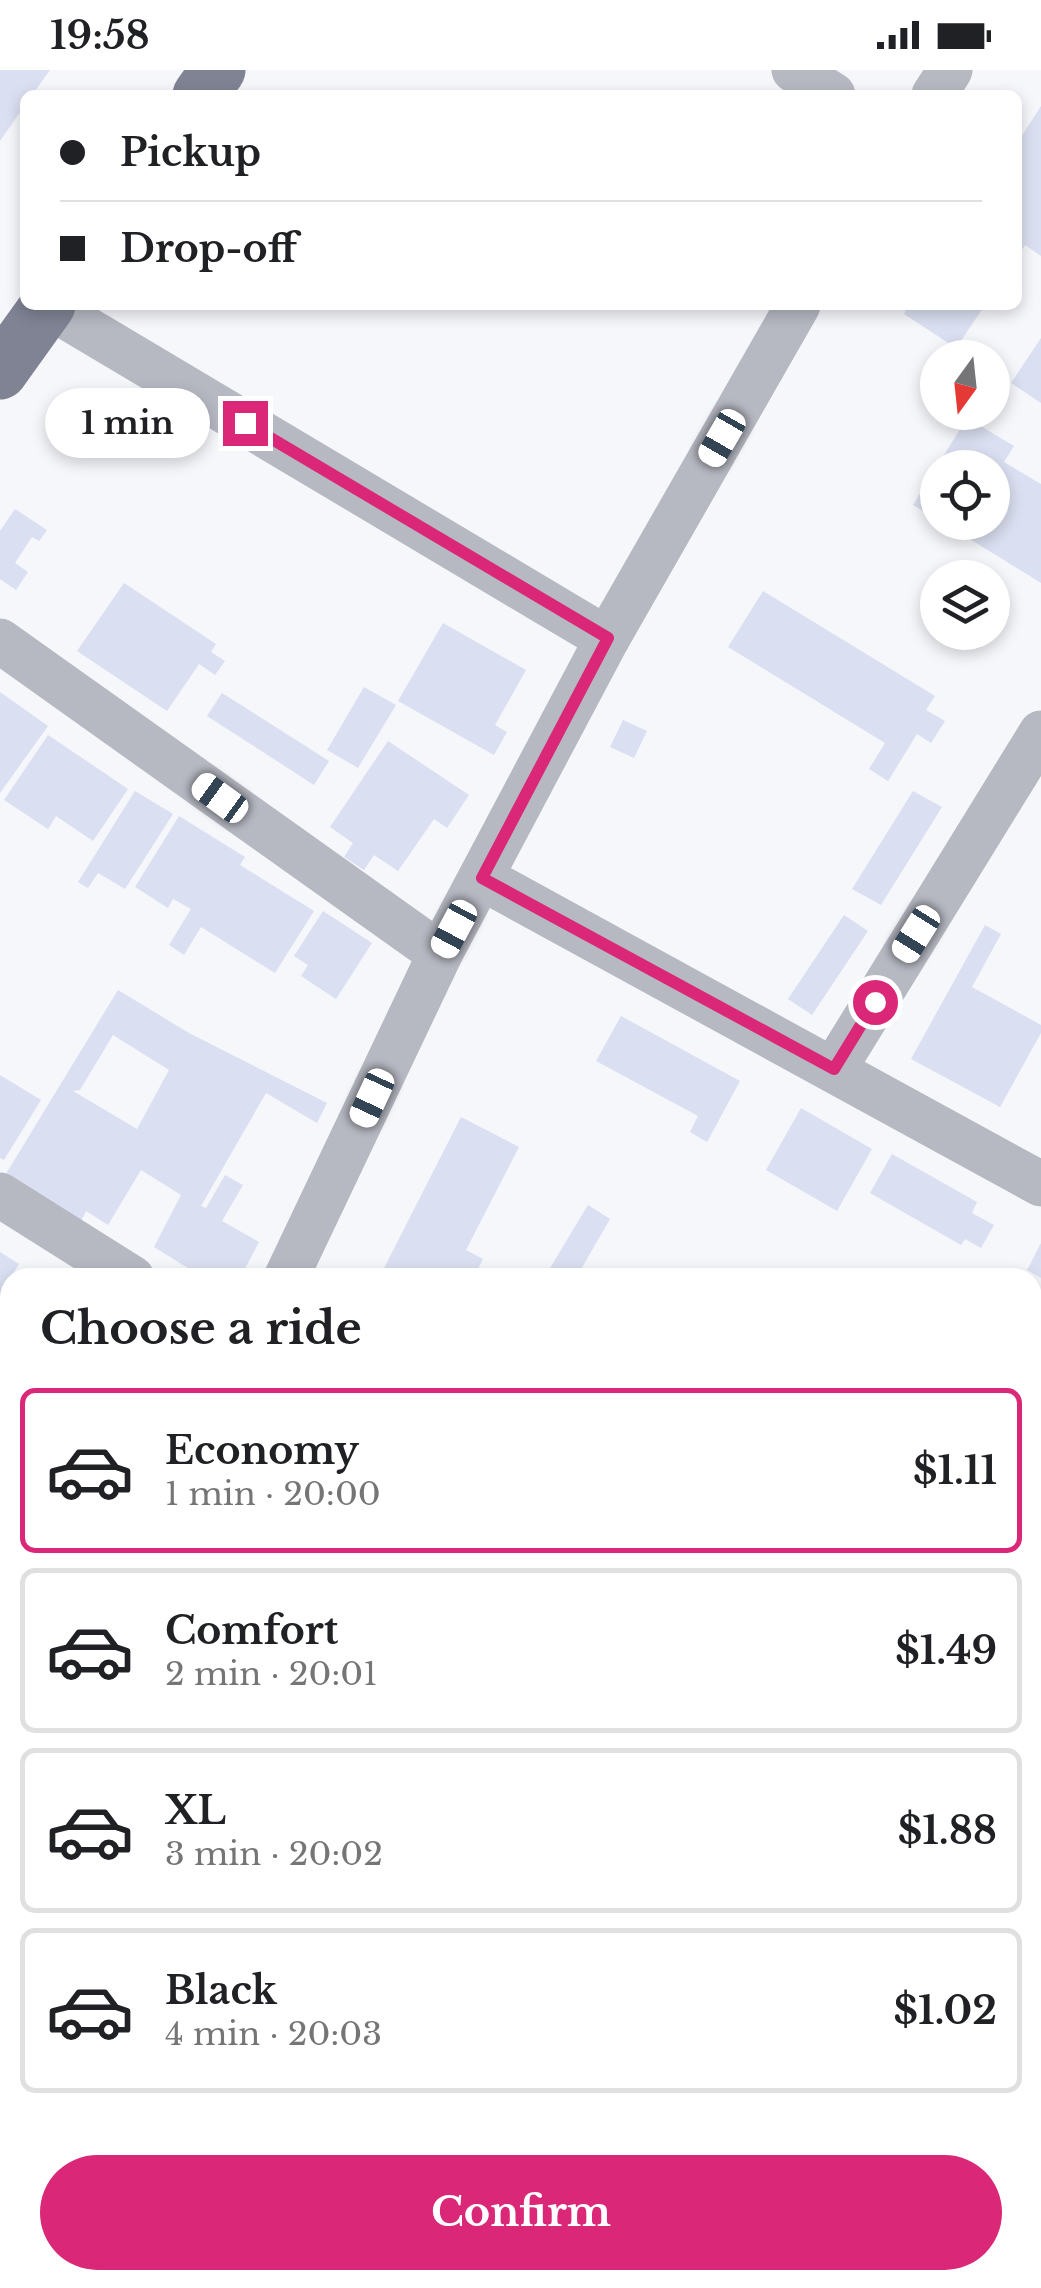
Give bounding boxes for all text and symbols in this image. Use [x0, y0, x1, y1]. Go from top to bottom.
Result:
text: 19:58 [50, 12, 150, 59]
text: Pickup [120, 129, 261, 176]
text: Drop-off [120, 225, 297, 272]
north arrow [920, 340, 1010, 430]
map controls [920, 340, 1010, 650]
callout: 1 min [45, 388, 210, 458]
route end [223, 401, 268, 446]
text: 1 min [81, 403, 174, 443]
car [694, 405, 750, 471]
button: locate [920, 450, 1010, 540]
button: layers [920, 560, 1010, 650]
car [187, 768, 253, 828]
car [427, 895, 481, 963]
car [887, 901, 945, 967]
route start [853, 980, 898, 1025]
car [346, 1064, 398, 1132]
text: Choose a ride [40, 1300, 362, 1356]
icon: car [45, 1426, 135, 1516]
text: Economy [165, 1427, 359, 1474]
text: $1.11 [913, 1447, 997, 1494]
text: 1 min · 20:00 [165, 1474, 381, 1514]
icon: car [45, 1606, 135, 1696]
text: Comfort [165, 1607, 338, 1654]
text: $1.49 [895, 1627, 997, 1674]
text: 2 min · 20:01 [165, 1654, 377, 1694]
icon: car [45, 1786, 135, 1876]
text: XL [165, 1787, 226, 1834]
text: $1.88 [898, 1807, 997, 1854]
text: 3 min · 20:02 [165, 1834, 383, 1874]
icon: car [45, 1966, 135, 2056]
text: Black [165, 1967, 277, 2014]
text: $1.02 [893, 1987, 997, 2034]
text: 4 min · 20:03 [165, 2014, 382, 2054]
button: Confirm [40, 2155, 1002, 2270]

